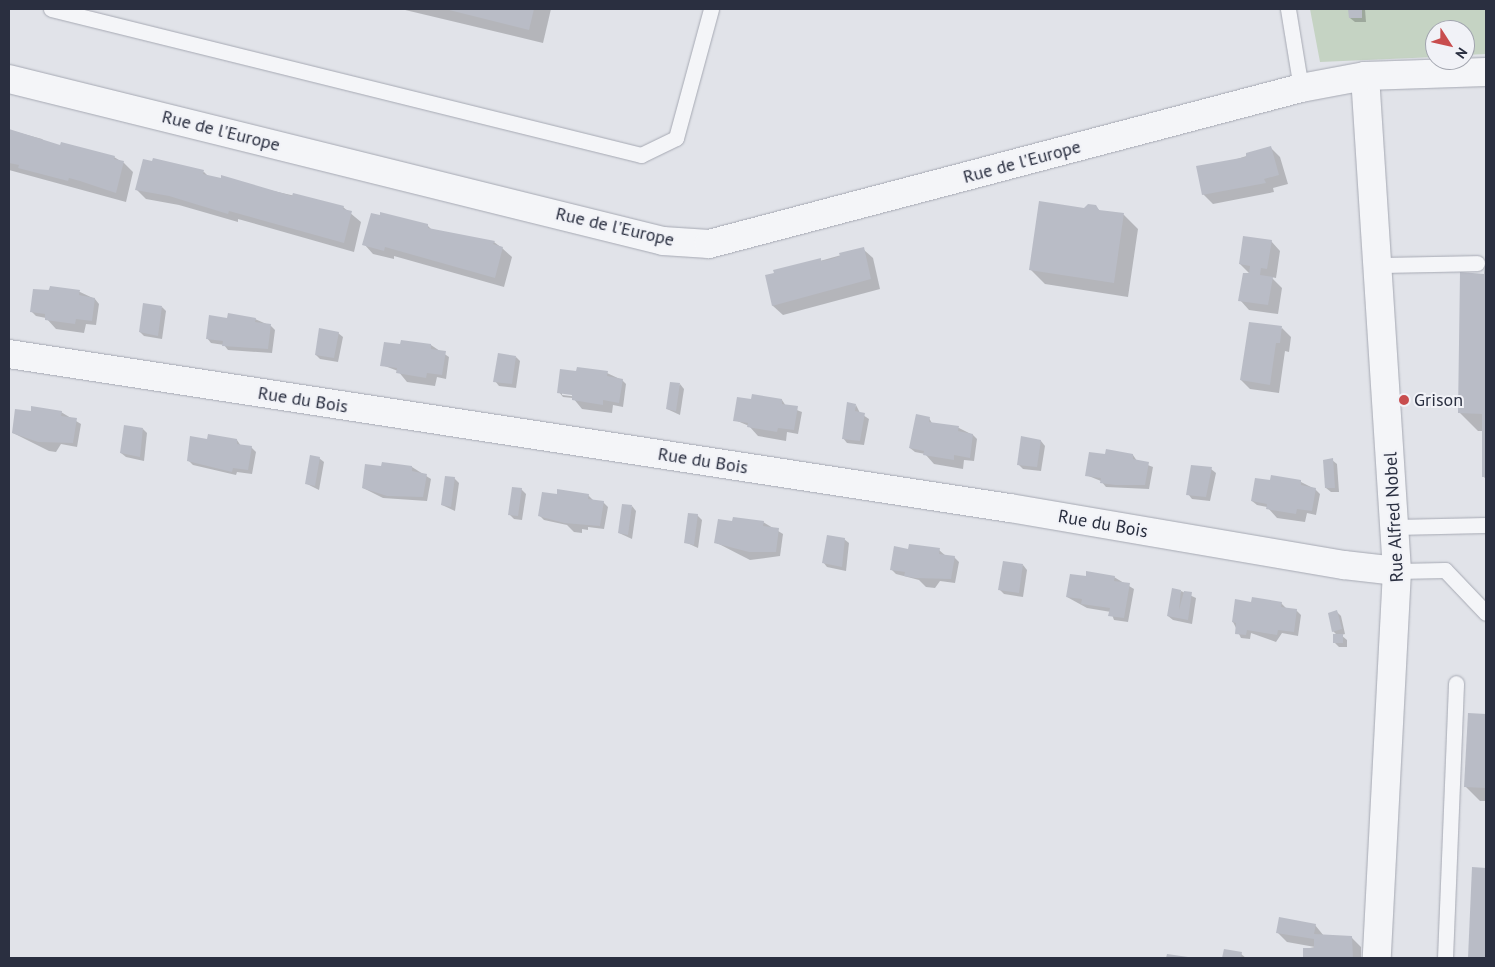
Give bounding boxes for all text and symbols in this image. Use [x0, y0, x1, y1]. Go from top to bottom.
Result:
north arrow [1425, 20, 1475, 70]
text: N [1451, 44, 1471, 62]
street label: Rue de l'Europe [160, 106, 282, 156]
street label: Rue de l'Europe [961, 136, 1083, 188]
street label: Rue de l'Europe [554, 203, 676, 251]
street label: Rue du Bois [256, 382, 350, 418]
place label: Grison [1414, 389, 1463, 411]
marker: Grison [1398, 394, 1410, 406]
street label: Rue du Bois [656, 443, 750, 479]
street label: Rue Alfred Nobel [1380, 451, 1408, 583]
street label: Rue du Bois [1056, 505, 1150, 543]

